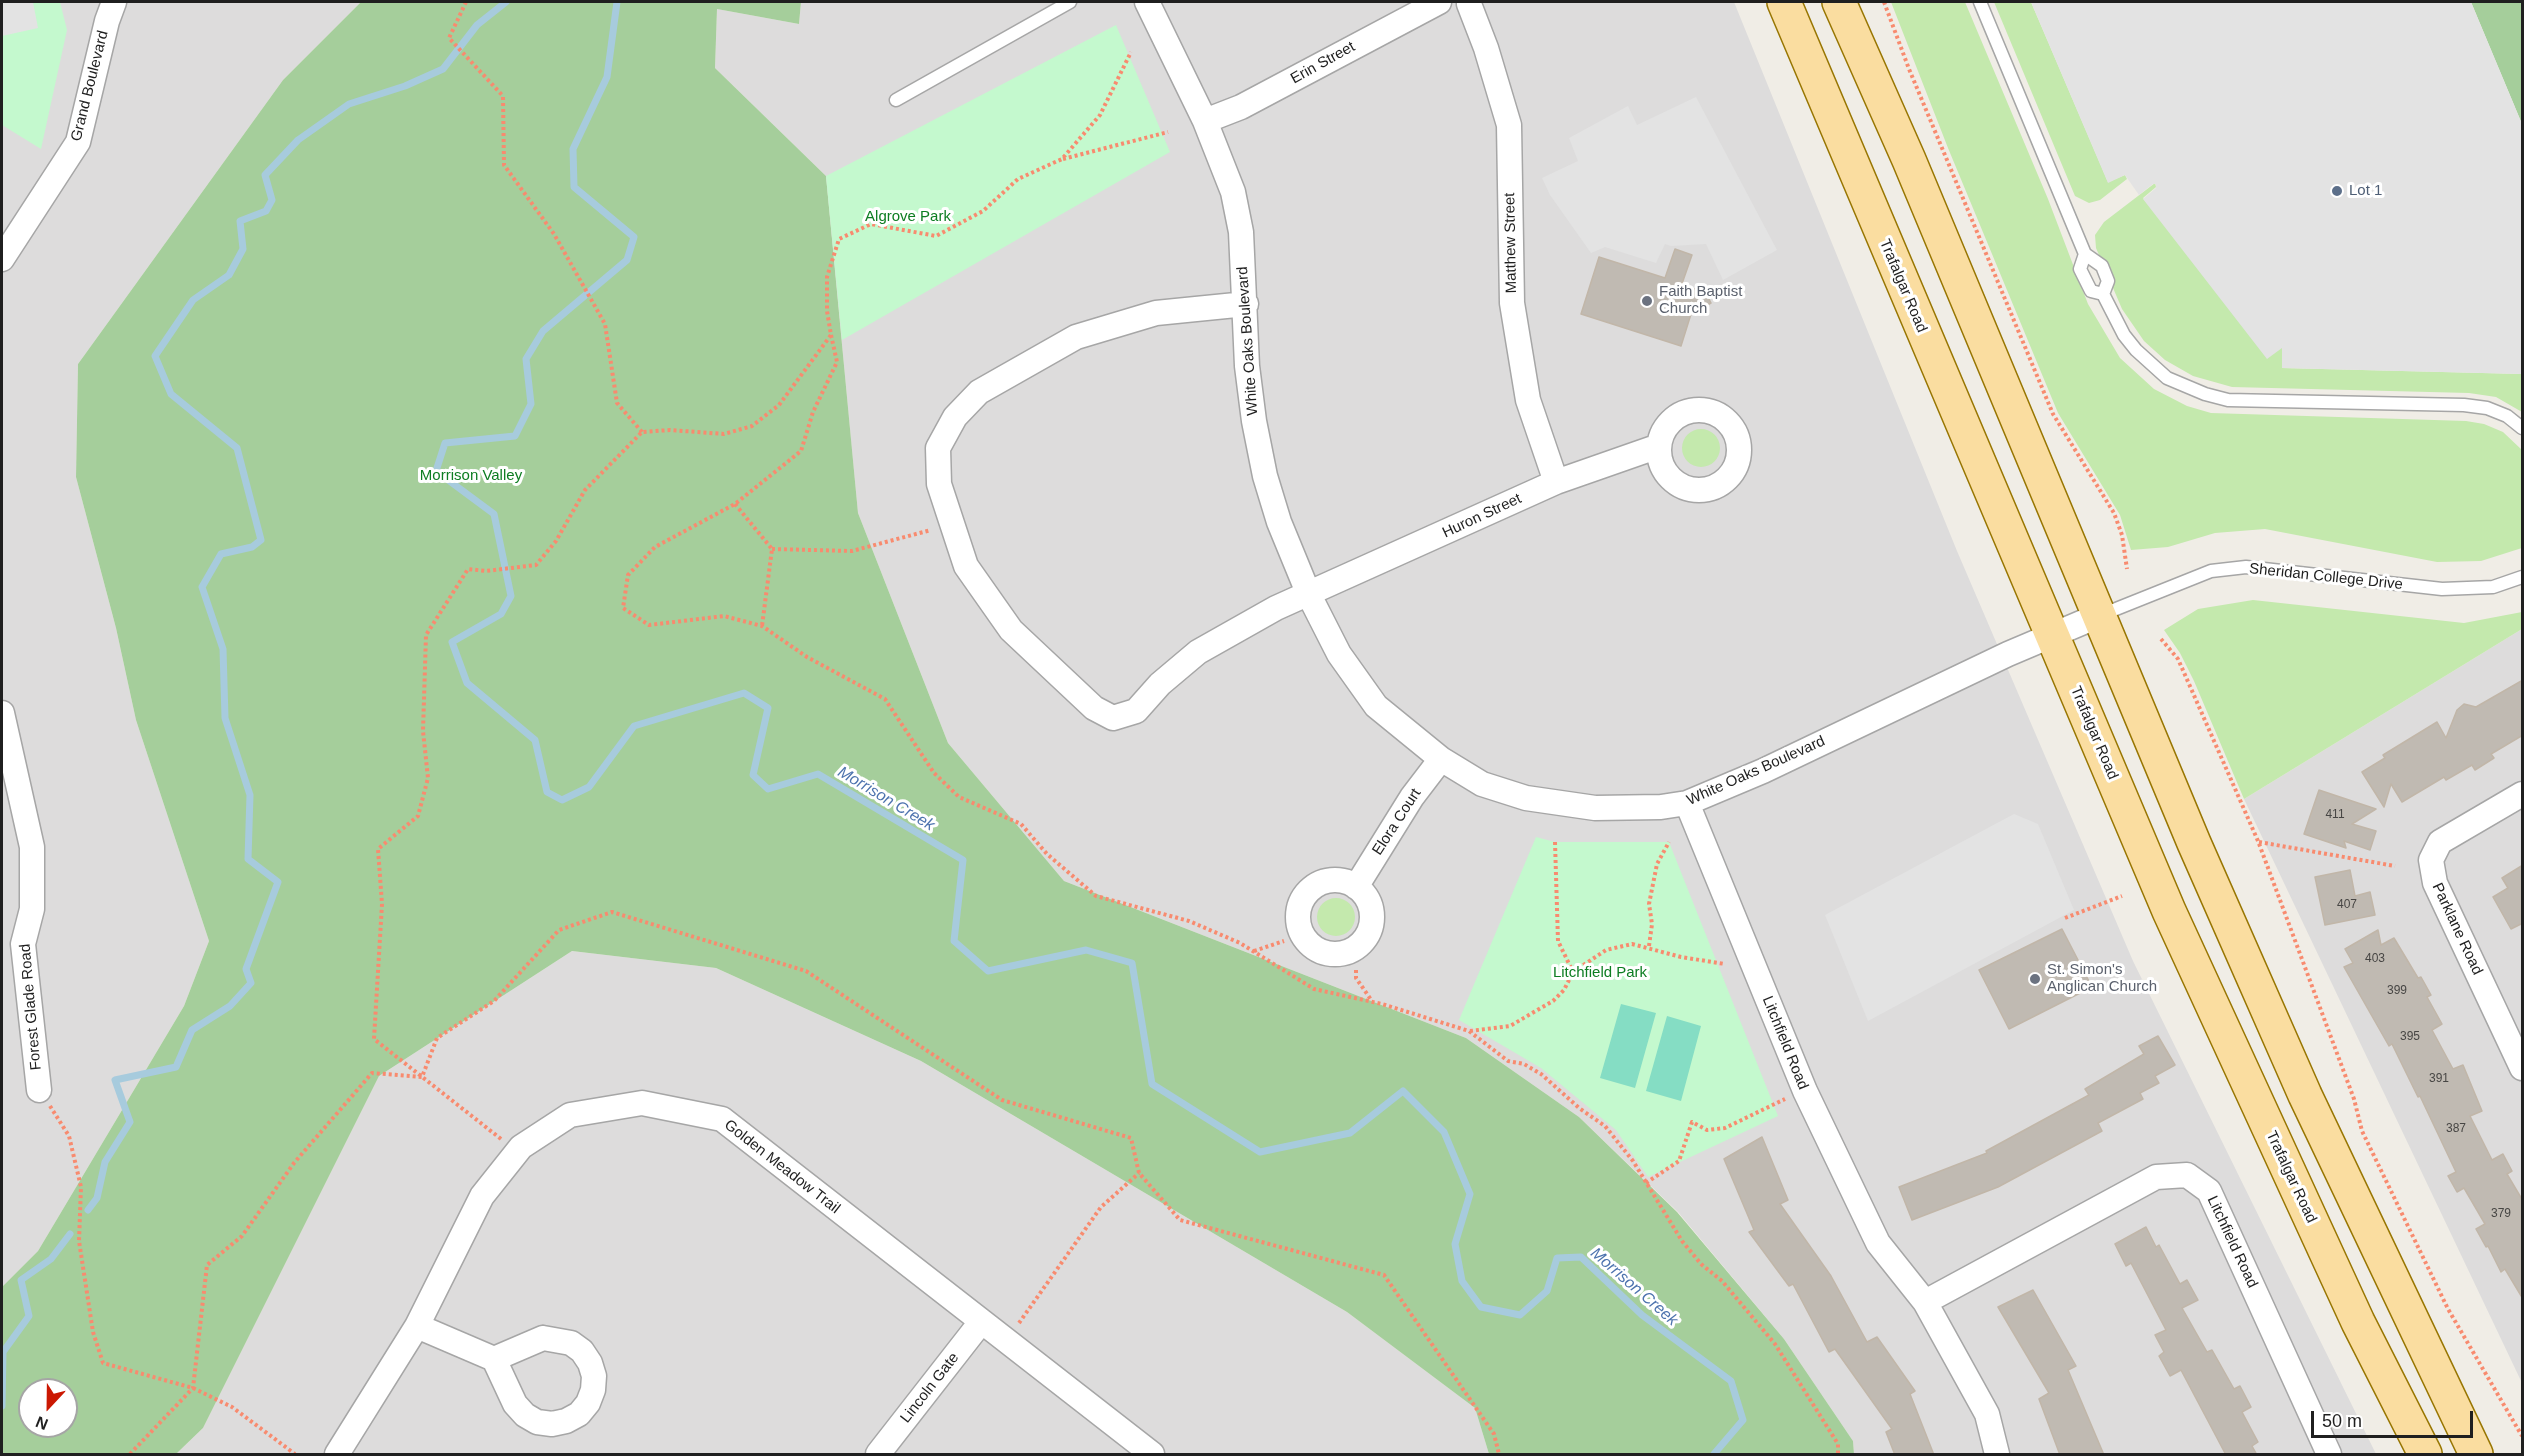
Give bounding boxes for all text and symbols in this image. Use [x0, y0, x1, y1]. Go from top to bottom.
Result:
street label: Grand Boulevard [68, 29, 112, 143]
street label: Erin Street [1288, 38, 1358, 88]
place label: Lot 1 [2349, 182, 2382, 200]
marker: Lot 1 [2330, 184, 2344, 198]
street label: Matthew Street [1501, 192, 1521, 294]
park label: Algrove Park [865, 208, 951, 226]
street label: Trafalgar Road [1875, 237, 1931, 335]
street label: White Oaks Boulevard [1234, 266, 1262, 416]
place label: Faith Baptist Church [1659, 283, 1742, 318]
marker: Faith Baptist Church [1640, 294, 1654, 308]
park label: Morrison Valley [420, 467, 522, 485]
street label: Huron Street [1440, 490, 1524, 542]
street label: Sheridan College Drive [2248, 560, 2404, 594]
street label: Trafalgar Road [2066, 684, 2122, 782]
street label: White Oaks Boulevard [1684, 732, 1828, 810]
water label: Morrison Creek [834, 763, 938, 835]
street label: Elora Court [1369, 785, 1425, 859]
house number: 411 [2325, 808, 2345, 822]
street label: Parklane Road [2428, 880, 2486, 978]
house number: 407 [2337, 898, 2357, 912]
street label: Forest Glade Road [17, 943, 45, 1071]
house number: 403 [2365, 952, 2385, 966]
place label: St. Simon's Anglican Church [2047, 961, 2157, 996]
park label: Litchfield Park [1553, 964, 1647, 982]
marker: St. Simon's Anglican Church [2028, 972, 2042, 986]
house number: 399 [2387, 984, 2407, 998]
street label: Litchfield Road [1758, 994, 1812, 1092]
house number: 395 [2400, 1030, 2420, 1044]
house number: 391 [2429, 1072, 2449, 1086]
street label: Golden Meadow Trail [721, 1116, 843, 1218]
house number: 387 [2446, 1122, 2466, 1136]
street label: Trafalgar Road [2262, 1128, 2320, 1226]
street label: Litchfield Road [2203, 1193, 2261, 1291]
house number: 379 [2491, 1207, 2511, 1221]
water label: Morrison Creek [1586, 1244, 1682, 1330]
street label: Lincoln Gate [897, 1349, 963, 1427]
north arrow [18, 1378, 78, 1438]
scale bar [2314, 1399, 2476, 1437]
text: 50 m [2322, 1411, 2362, 1431]
text: N [33, 1413, 50, 1433]

